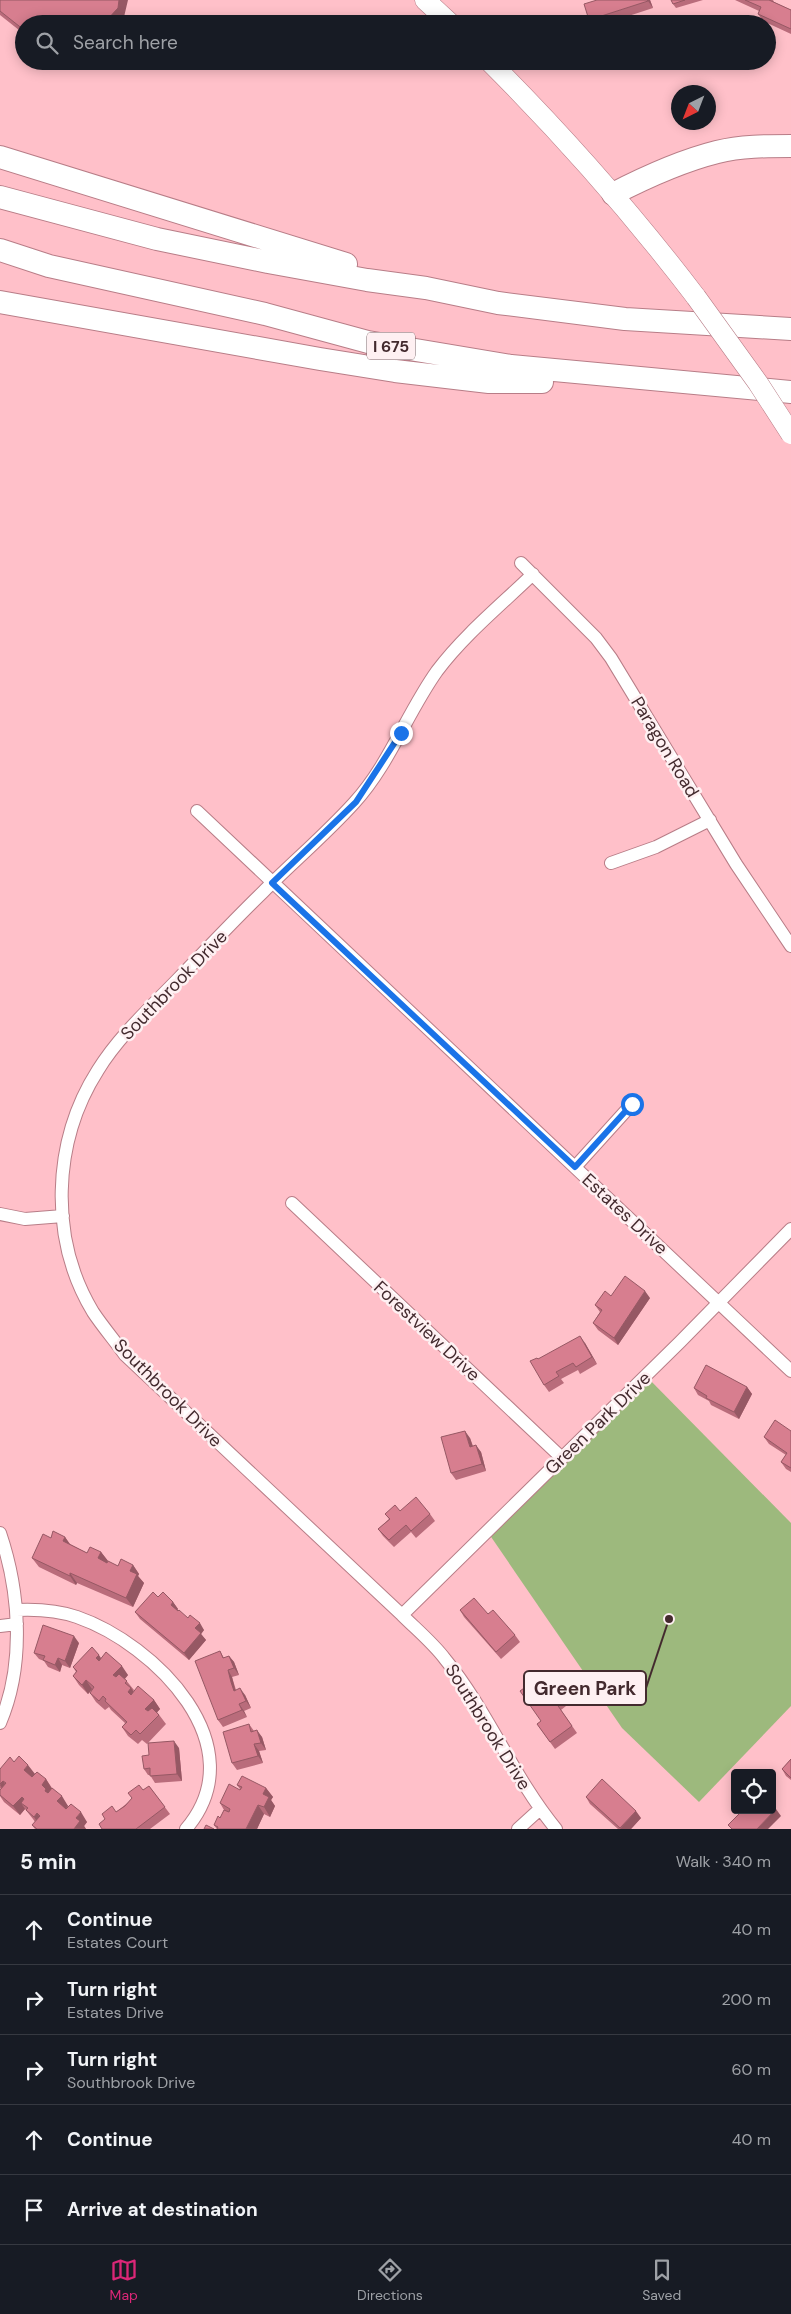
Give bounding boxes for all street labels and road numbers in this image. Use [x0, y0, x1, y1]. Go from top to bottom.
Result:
road number: I 675 [367, 332, 415, 360]
street label: Paragon Road [625, 692, 705, 802]
street label: Southbrook Drive [115, 925, 233, 1045]
street label: Estates Drive [577, 1168, 673, 1260]
street label: Forestview Drive [369, 1276, 485, 1386]
street label: Southbrook Drive [109, 1334, 227, 1452]
street label: Green Park Drive [540, 1366, 656, 1480]
street label: Southbrook Drive [440, 1659, 536, 1795]

